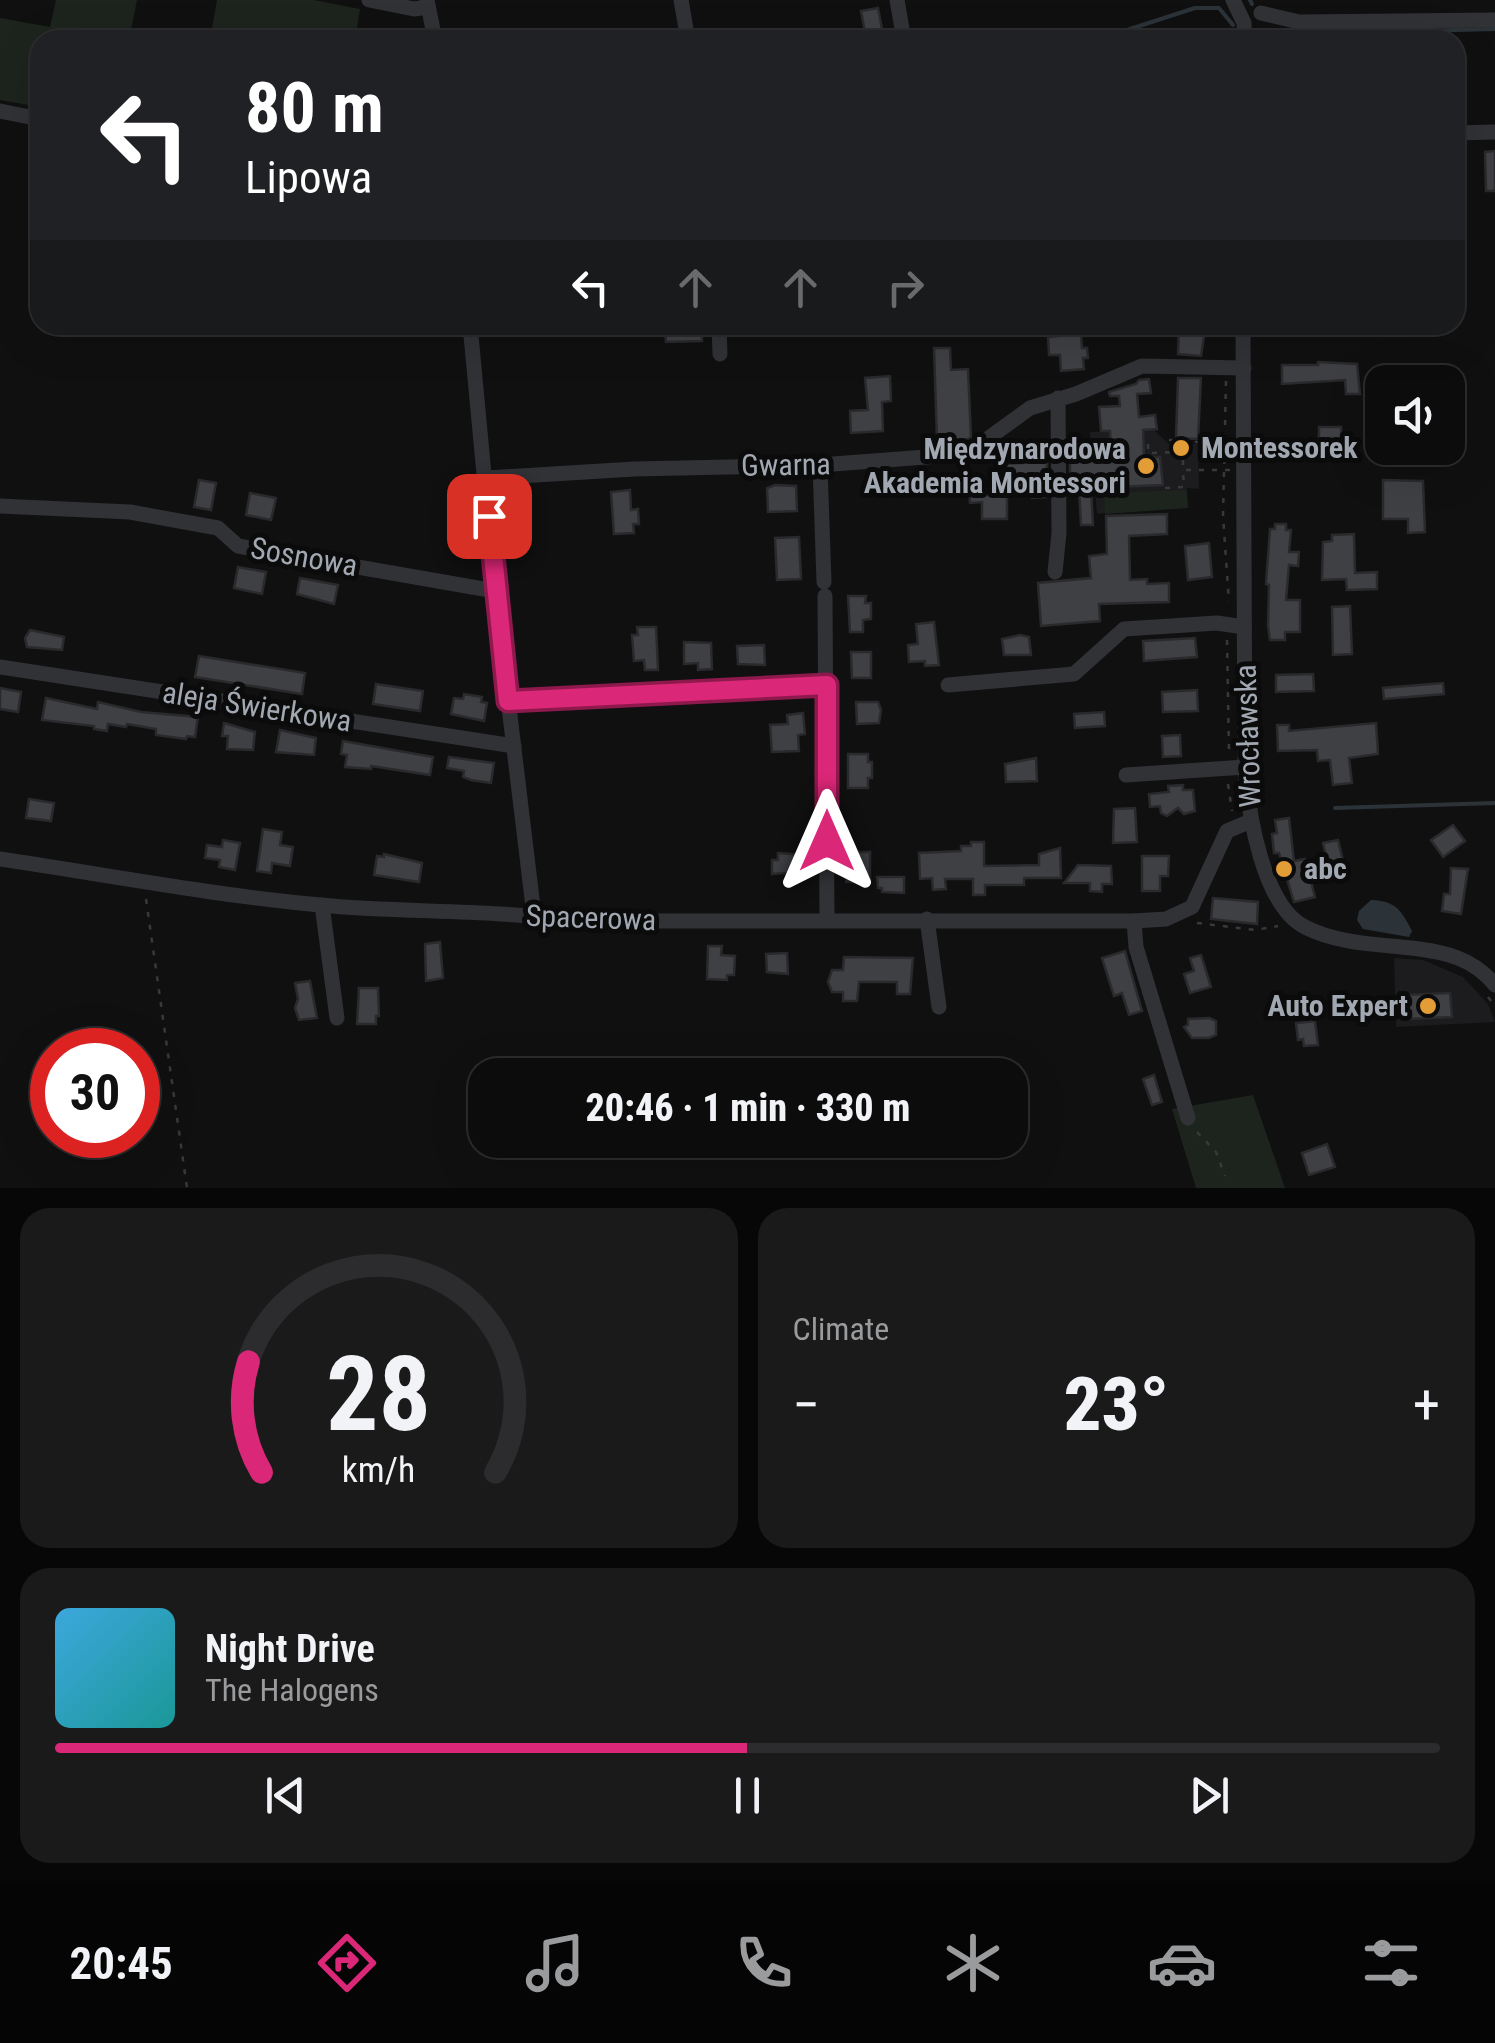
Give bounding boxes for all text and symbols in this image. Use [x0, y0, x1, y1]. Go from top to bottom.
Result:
text: 80 m [245, 67, 384, 149]
icon: left [80, 70, 210, 200]
text: Lipowa [245, 151, 372, 204]
icon: left [563, 260, 618, 315]
icon: ahead [668, 260, 723, 315]
icon: ahead [773, 260, 828, 315]
icon: right [878, 260, 933, 315]
map controls [1365, 365, 1465, 465]
button: sound [1365, 365, 1465, 465]
place label: Montessorek [1201, 430, 1358, 465]
place label: Międzynarodowa Akademia Montessori [864, 431, 1126, 500]
marker: Montessorek [1170, 437, 1192, 459]
street label: Gwarna [741, 446, 831, 483]
marker: Międzynarodowa Akademia Montessori [1135, 455, 1157, 477]
pin [447, 474, 532, 559]
icon: arrive [462, 489, 517, 544]
street label: Sosnowa [248, 530, 360, 583]
street label: Wrocławska [1228, 664, 1267, 808]
street label: aleja Świerkowa [160, 674, 354, 739]
position arrow [775, 789, 879, 893]
place label: abc [1304, 851, 1347, 886]
marker: abc [1273, 858, 1295, 880]
street label: Spacerowa [525, 898, 657, 937]
place label: Auto Expert [1268, 988, 1408, 1023]
marker: Auto Expert [1417, 995, 1439, 1017]
speed limit sign: 30 [30, 1028, 160, 1158]
text: 20:46 · 1 min · 330 m [586, 1086, 910, 1130]
text: Climate [793, 1310, 889, 1348]
text: 28 [326, 1334, 431, 1455]
text: 23° [1063, 1360, 1169, 1448]
text: − [793, 1373, 820, 1437]
text: + [1413, 1373, 1440, 1437]
text: km/h [342, 1449, 416, 1491]
text: Night Drive [205, 1627, 375, 1671]
text: The Halogens [205, 1671, 379, 1709]
icon: previous [258, 1768, 313, 1823]
icon: pause [720, 1768, 775, 1823]
icon: next [1182, 1768, 1237, 1823]
icon: directions [312, 1928, 382, 1998]
icon: music [520, 1928, 590, 1998]
icon: phone [729, 1928, 799, 1998]
icon: climate [938, 1928, 1008, 1998]
icon: car [1147, 1928, 1217, 1998]
icon: filters [1356, 1928, 1426, 1998]
text: 20:45 [69, 1937, 173, 1990]

